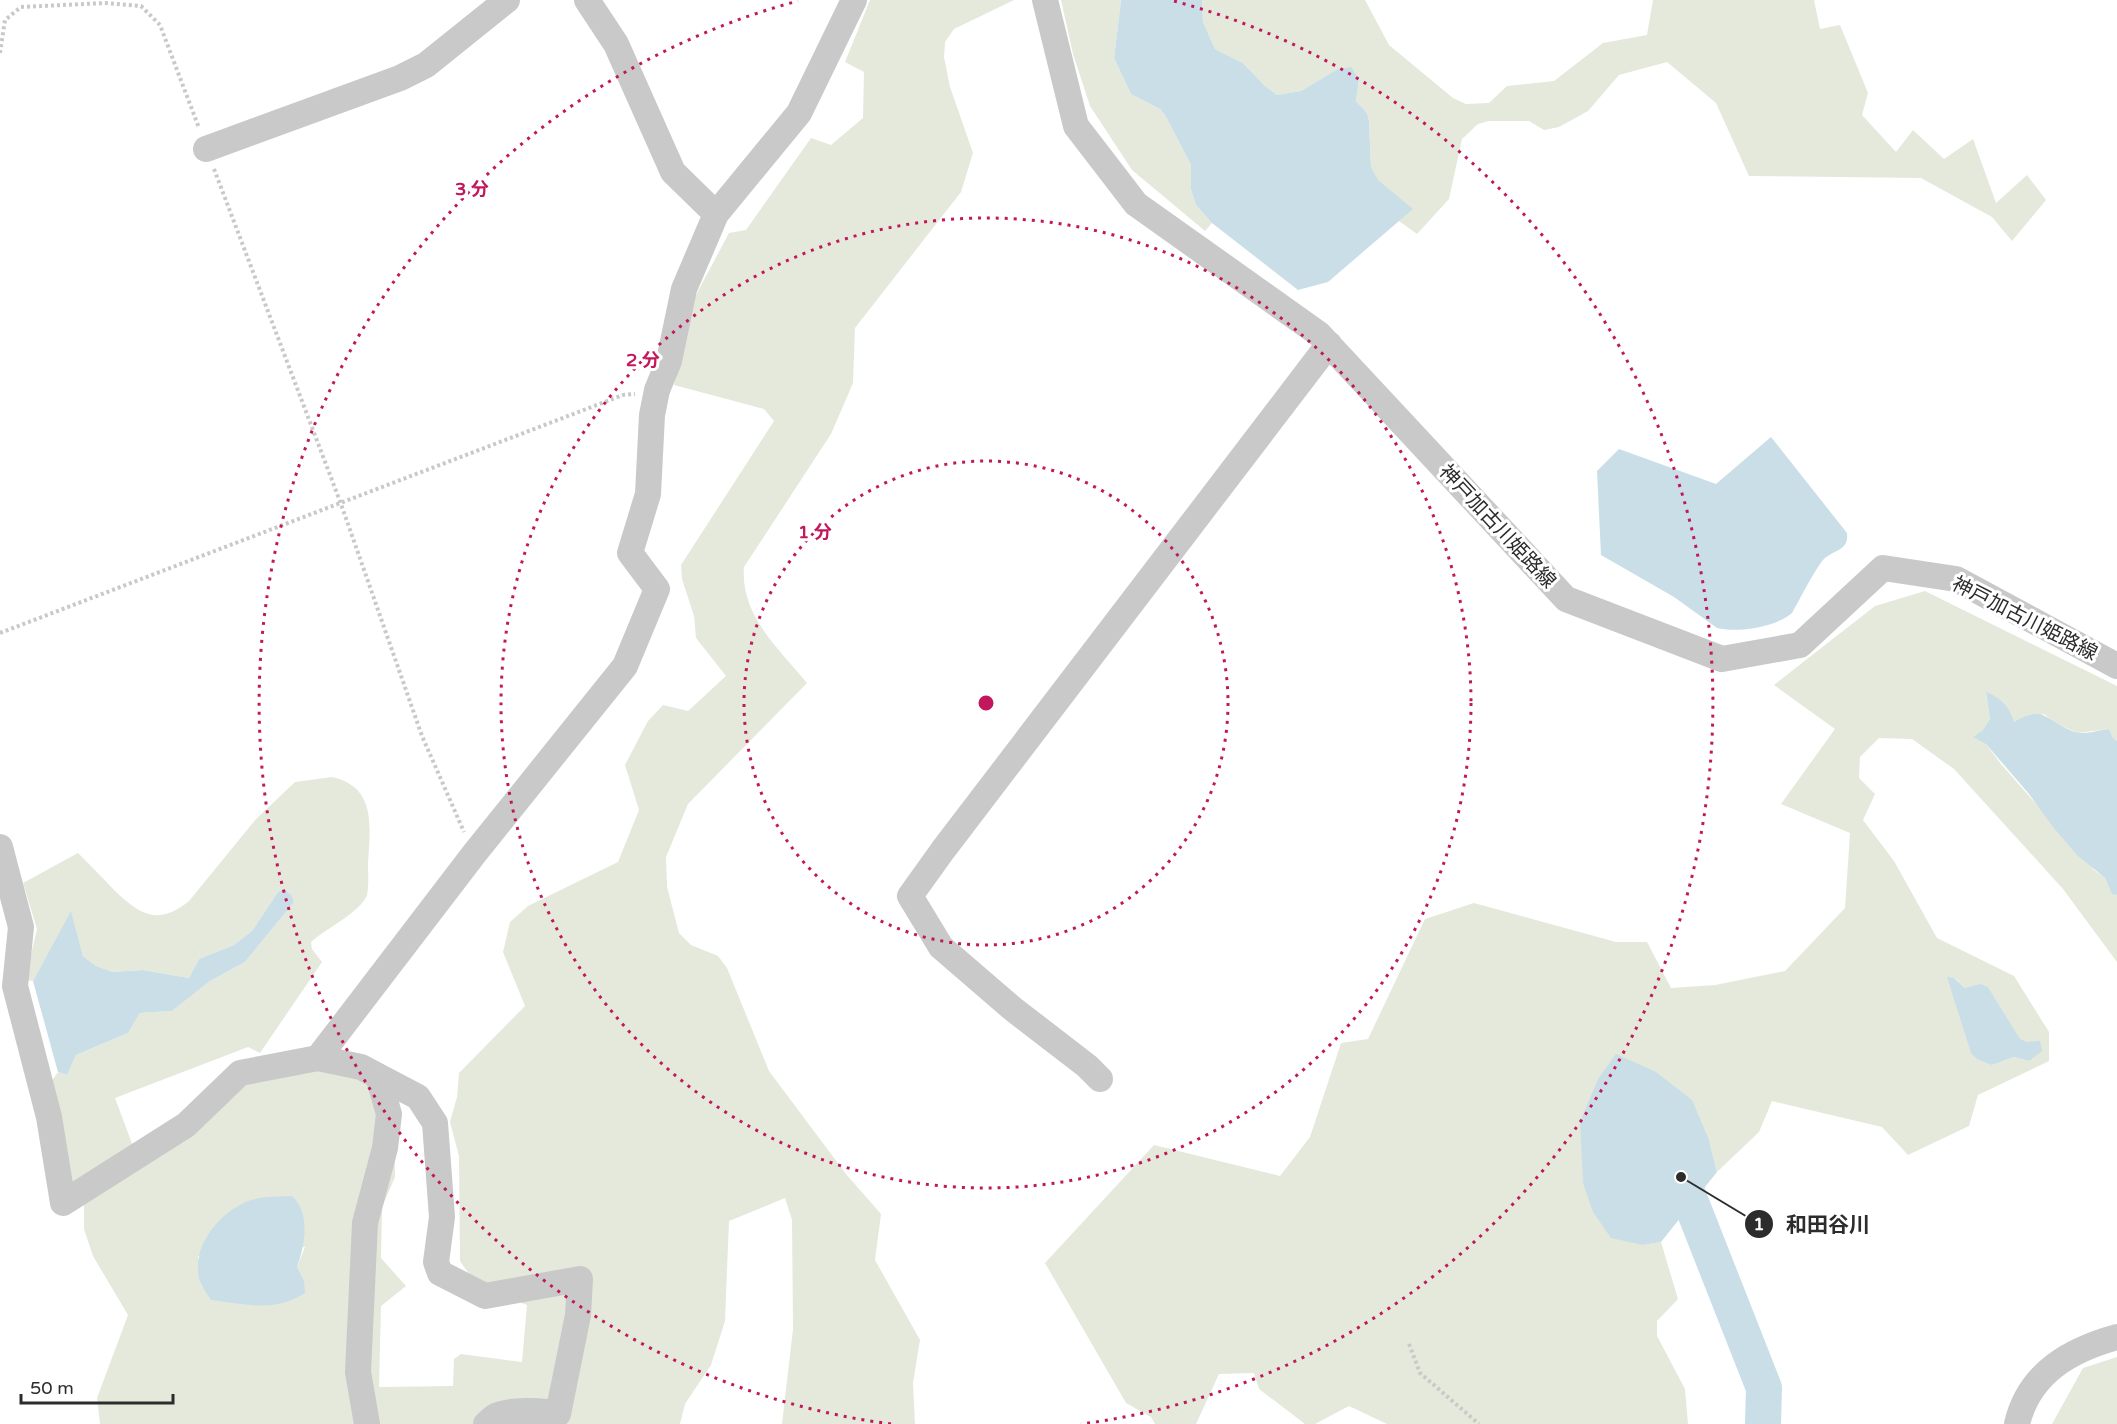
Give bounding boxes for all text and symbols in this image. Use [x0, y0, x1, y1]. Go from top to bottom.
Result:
text: 3 分 [455, 178, 489, 200]
text: 2 分 [626, 349, 660, 371]
street label: 神戸加古川姫路線 [1434, 460, 1561, 593]
text: 1 分 [798, 521, 832, 543]
street label: 神戸加古川姫路線 [1948, 572, 2101, 666]
centre of rings [976, 693, 996, 713]
callout: 和田谷川 [1744, 1205, 1882, 1244]
text: 1 [1753, 1213, 1765, 1235]
text: 和田谷川 [1786, 1213, 1870, 1238]
scale bar [21, 1367, 172, 1405]
text: 50 m [30, 1377, 74, 1399]

